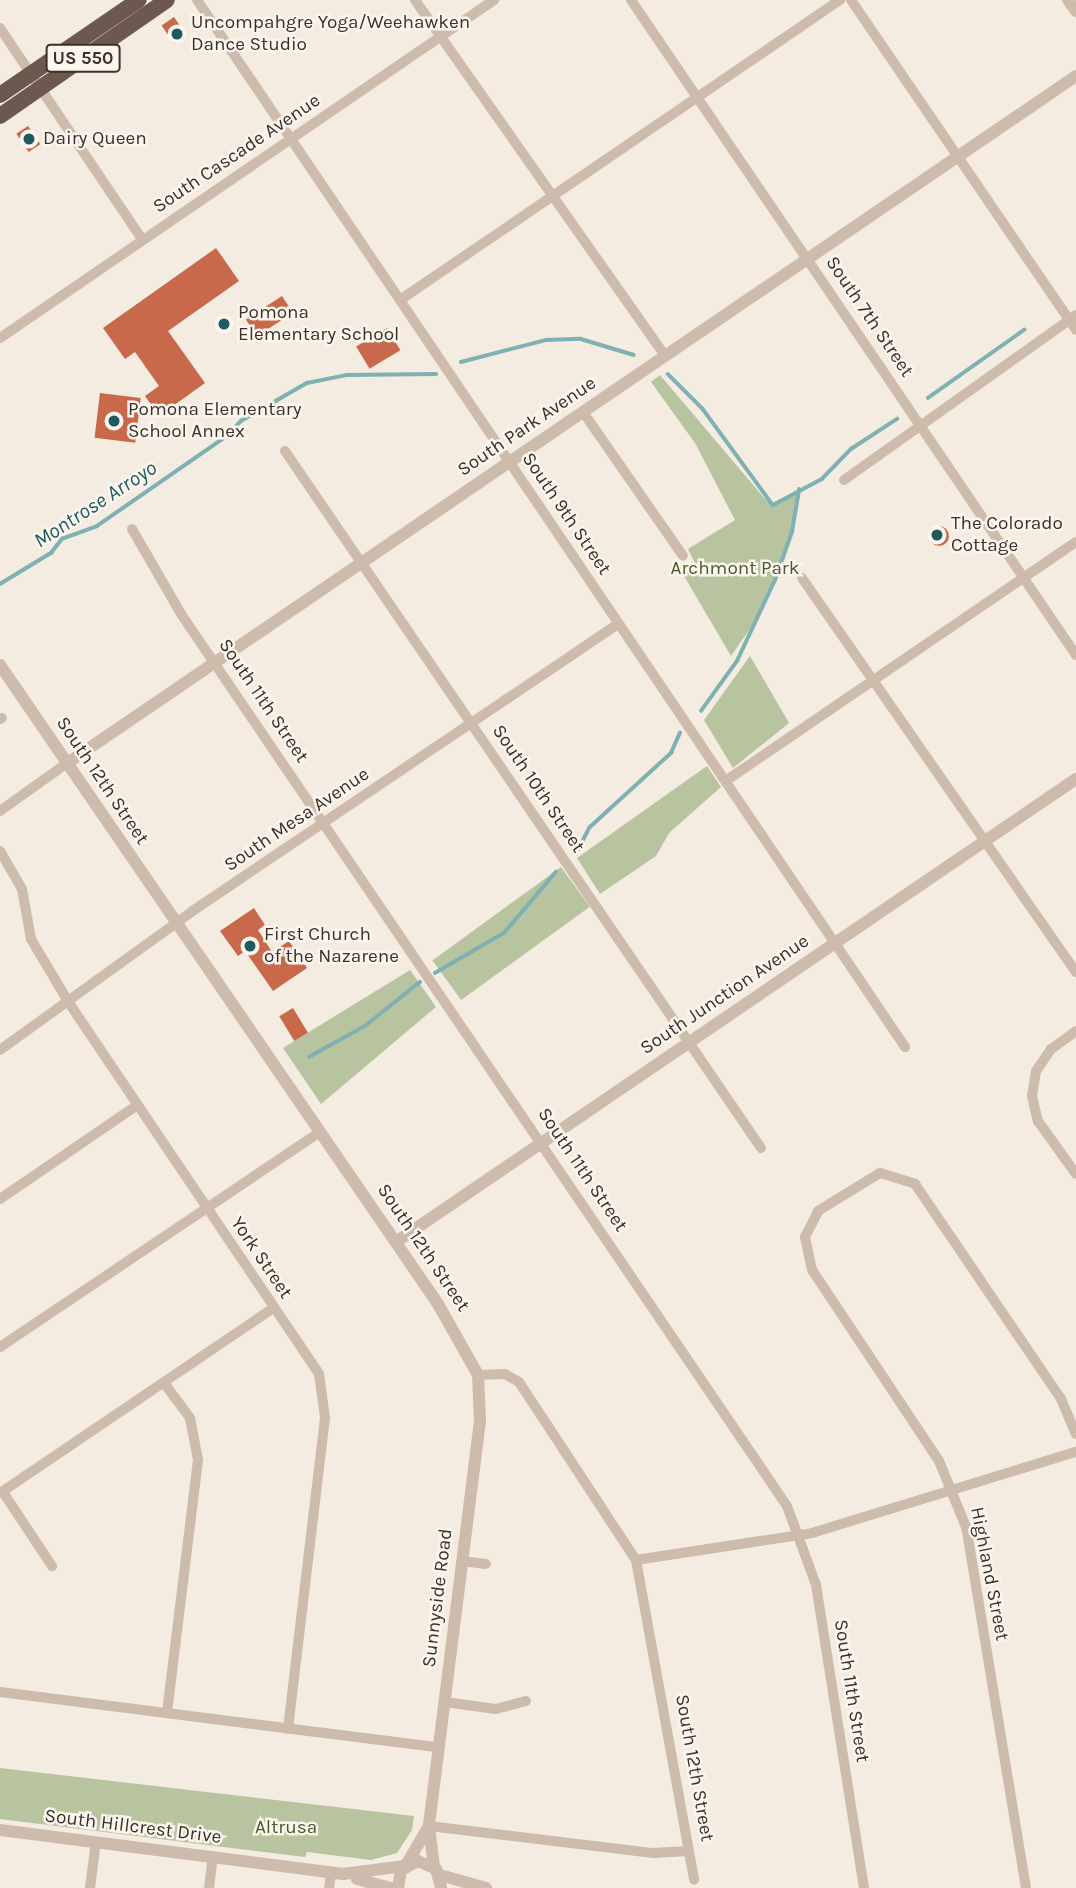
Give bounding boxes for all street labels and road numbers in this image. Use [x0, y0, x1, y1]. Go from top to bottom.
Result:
road number: US 550 [44, 44, 122, 72]
street label: South Cascade Avenue [149, 89, 325, 219]
street label: South 7th Street [820, 252, 918, 382]
street label: South Park Avenue [453, 372, 601, 482]
street label: South 9th Street [517, 448, 615, 580]
street label: South 11th Street [213, 635, 313, 767]
street label: South 12th Street [51, 713, 153, 849]
street label: South 10th Street [487, 721, 589, 857]
street label: South Mesa Avenue [220, 763, 374, 877]
street label: South Junction Avenue [636, 930, 814, 1060]
street label: South 11th Street [532, 1104, 632, 1236]
street label: South 12th Street [372, 1180, 474, 1316]
street label: York Street [225, 1213, 297, 1303]
street label: Highland Street [965, 1505, 1013, 1643]
street label: Sunnyside Road [418, 1527, 458, 1669]
street label: South 11th Street [828, 1618, 874, 1764]
street label: South 12th Street [670, 1693, 718, 1843]
street label: South Hillcrest Drive [43, 1805, 223, 1849]

